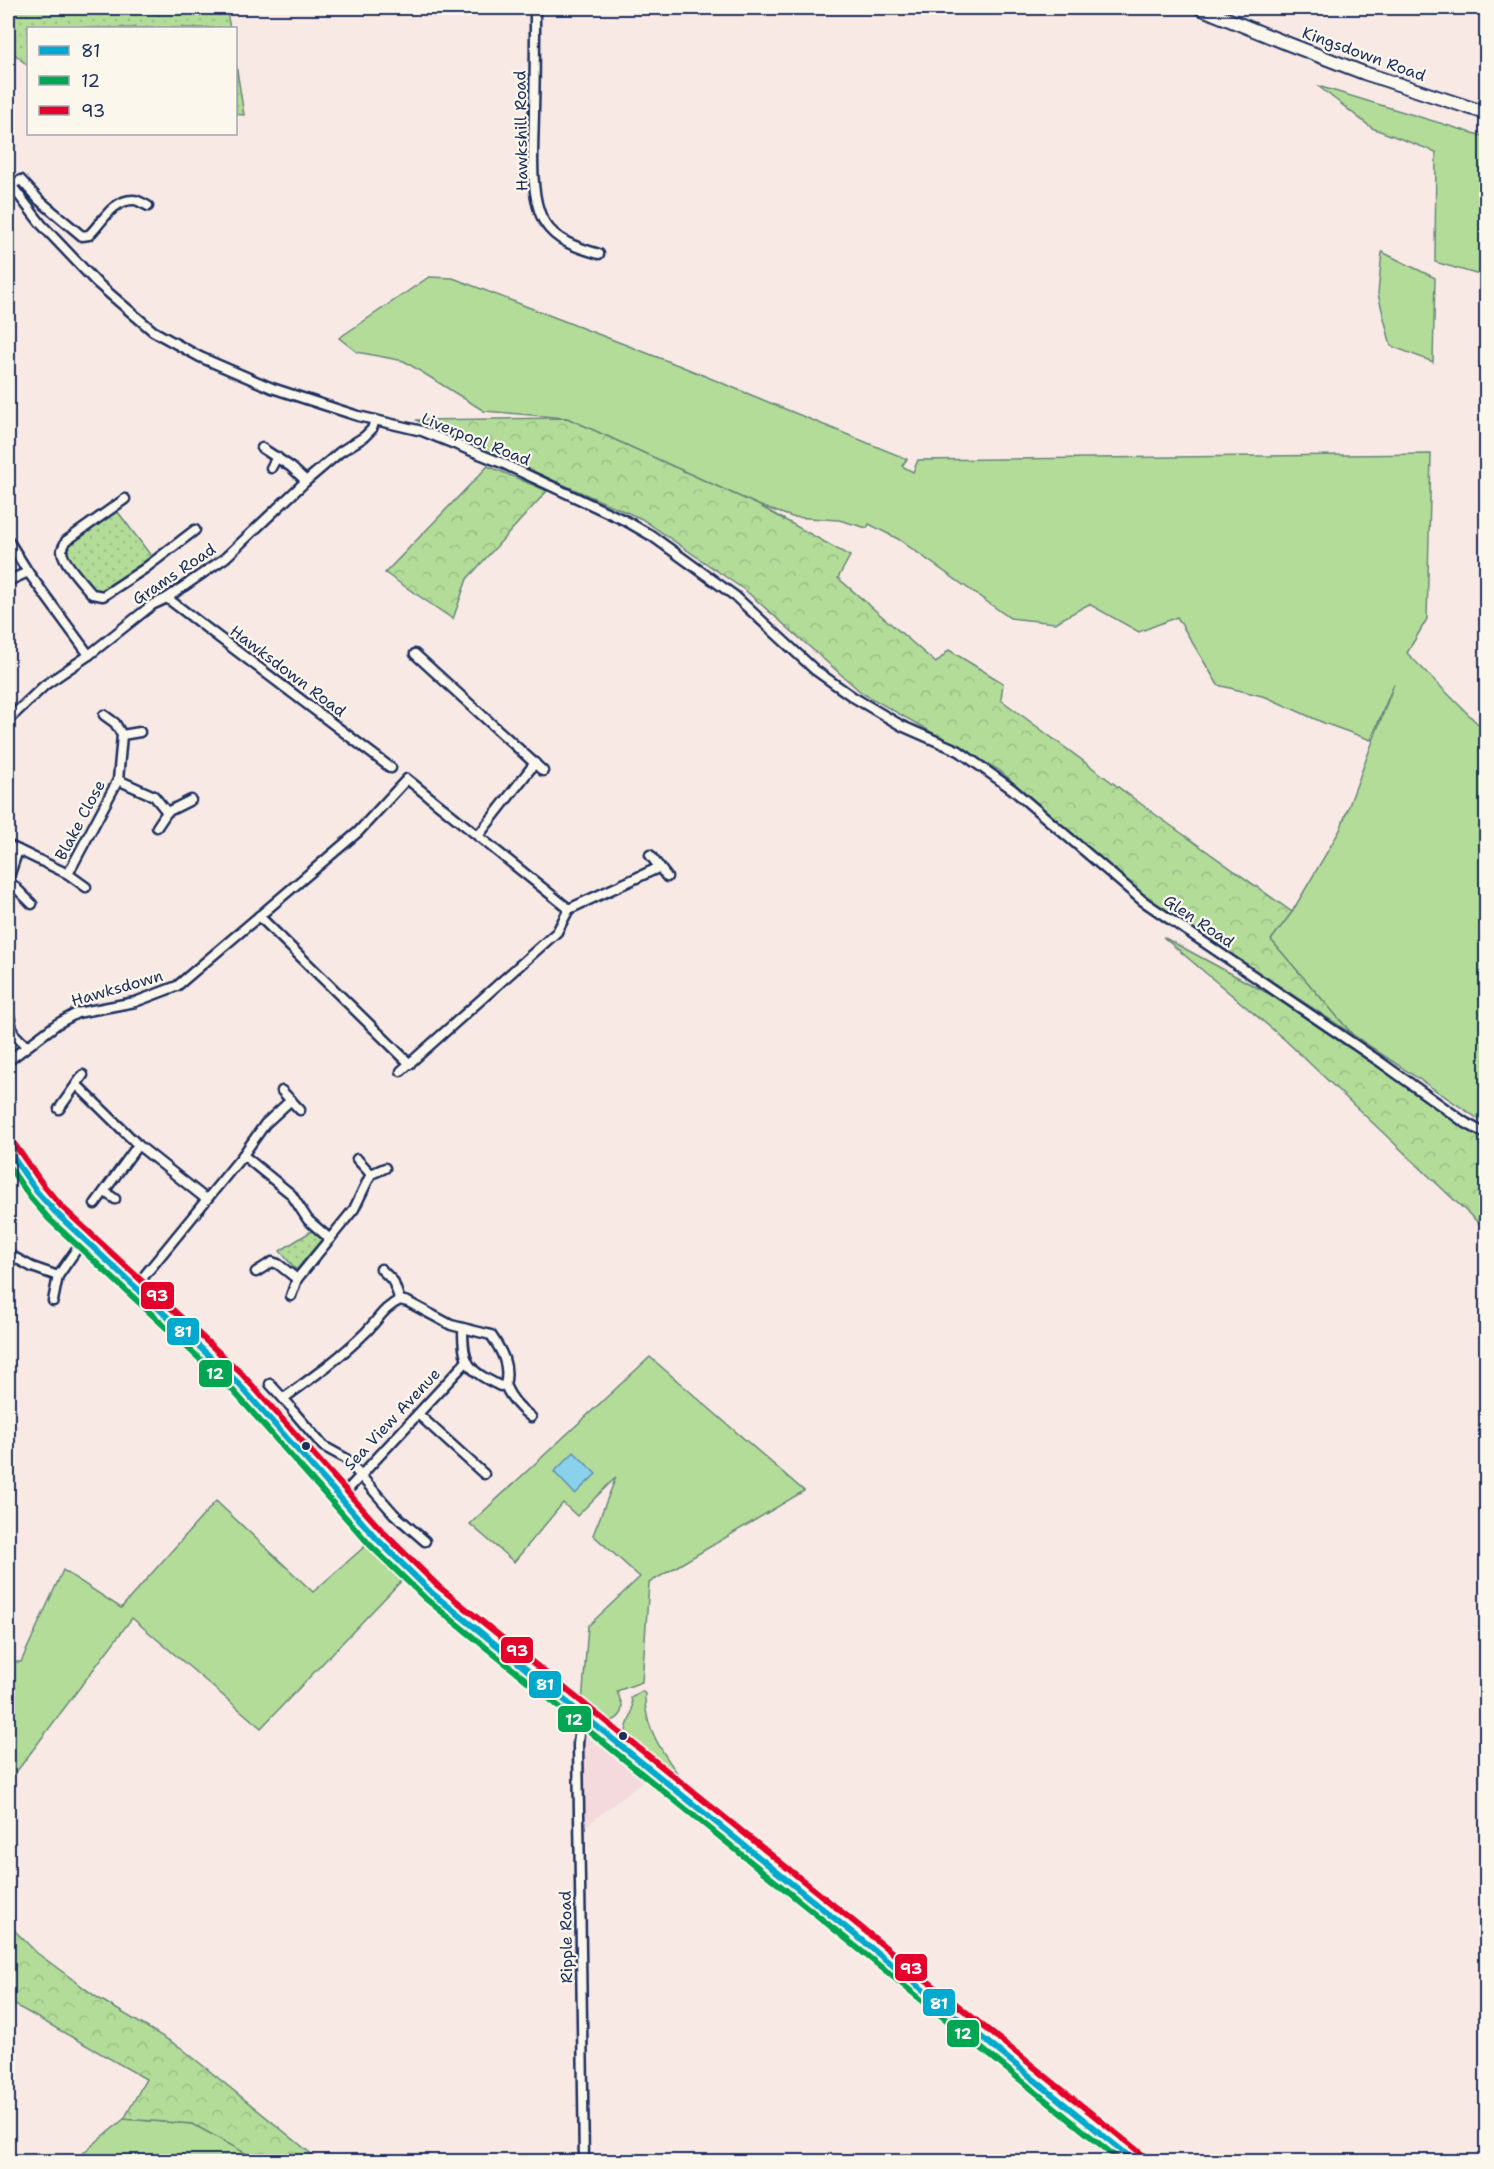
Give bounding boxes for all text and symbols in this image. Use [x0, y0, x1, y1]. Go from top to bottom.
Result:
street label: Kingsdown Road [1299, 22, 1429, 86]
legend [27, 27, 237, 135]
text: 81 [81, 39, 100, 63]
text: 12 [81, 69, 100, 93]
street label: Hawkshill Road [509, 70, 533, 192]
text: 93 [81, 99, 105, 123]
street label: Liverpool Road [418, 408, 534, 470]
street label: Grams Road [128, 539, 220, 609]
street label: Hawksdown Road [226, 620, 350, 722]
street label: Blake Close [50, 776, 110, 864]
street label: Glen Road [1160, 890, 1238, 952]
street label: Hawksdown [69, 965, 166, 1011]
line badge: 93 [140, 1281, 175, 1310]
text: 93 [146, 1285, 168, 1306]
line badge: 81 [166, 1317, 200, 1346]
text: 81 [174, 1321, 192, 1342]
line badge: 12 [198, 1359, 233, 1388]
text: 12 [206, 1363, 224, 1384]
street label: Sea View Avenue [339, 1363, 445, 1475]
unlabelled marker [300, 1440, 312, 1452]
line badge: 93 [500, 1636, 534, 1664]
text: 93 [506, 1640, 528, 1661]
line badge: 81 [528, 1670, 562, 1699]
text: 81 [536, 1674, 554, 1695]
line badge: 12 [557, 1705, 592, 1733]
text: 12 [565, 1709, 583, 1730]
unlabelled marker [617, 1730, 629, 1742]
street label: Ripple Road [555, 1890, 577, 1984]
line badge: 93 [894, 1953, 928, 1982]
text: 93 [900, 1958, 922, 1979]
line badge: 81 [922, 1988, 956, 2017]
text: 81 [930, 1993, 948, 2014]
line badge: 12 [946, 2019, 980, 2048]
text: 12 [954, 2023, 972, 2044]

